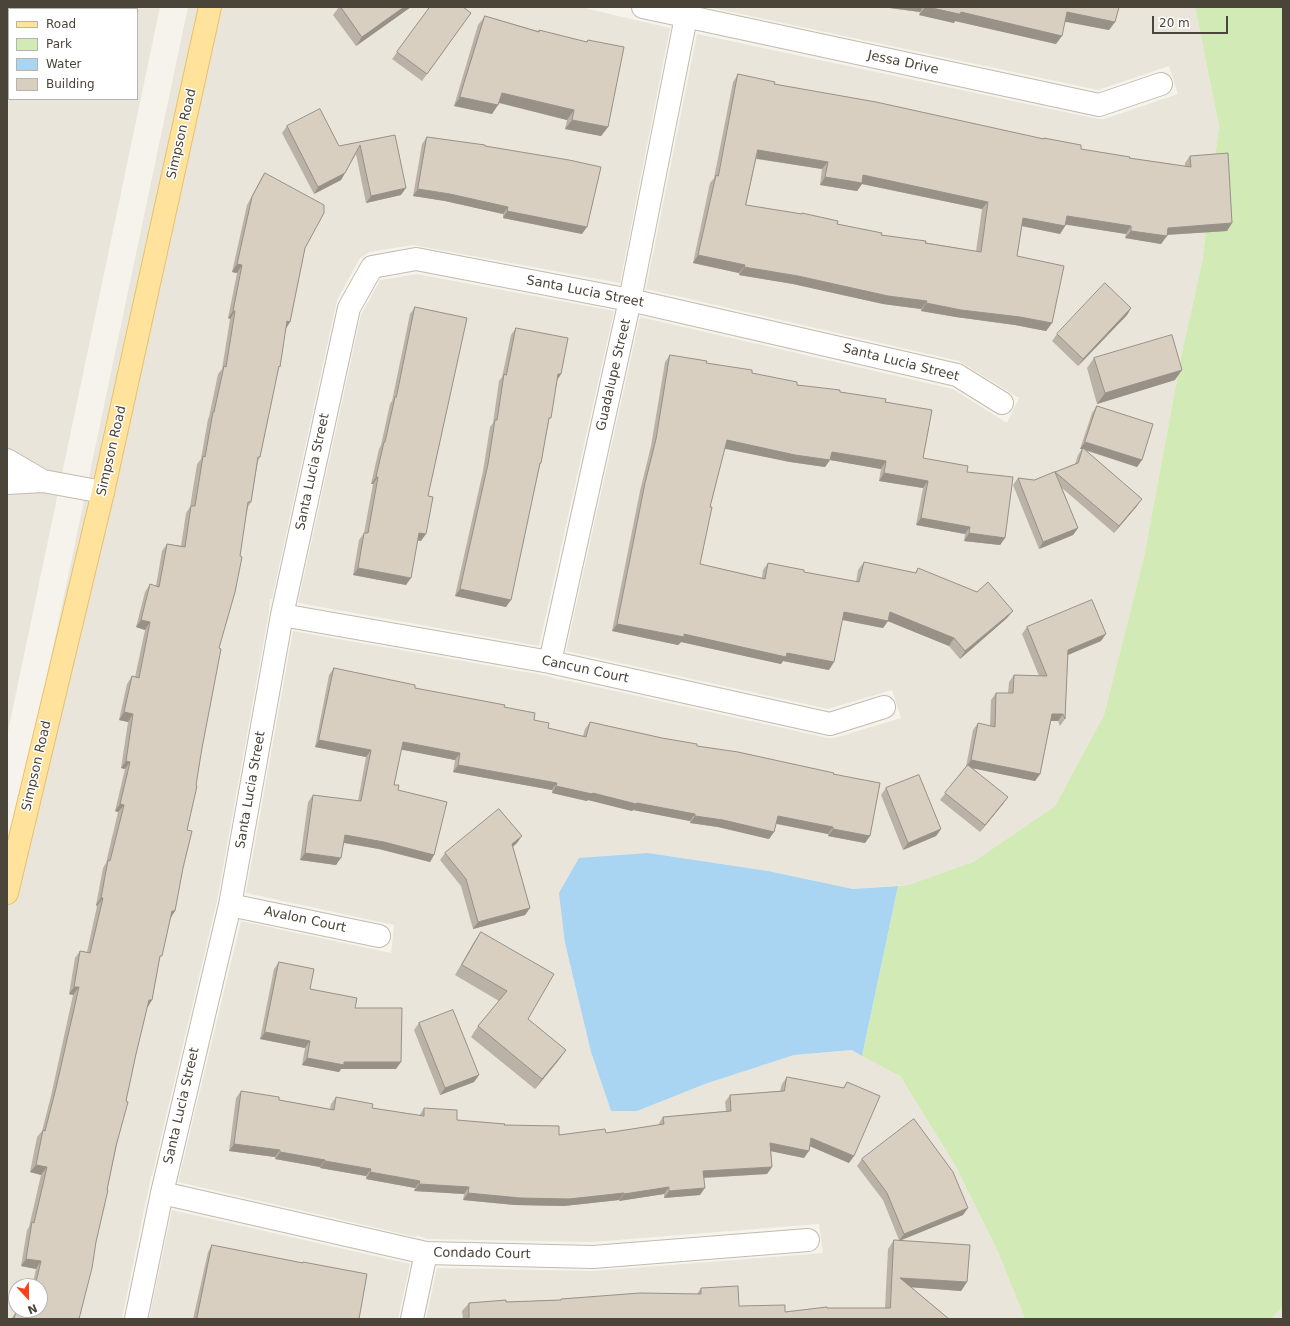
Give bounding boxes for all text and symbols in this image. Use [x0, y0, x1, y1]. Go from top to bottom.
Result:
legend [8, 8, 138, 100]
scale bar [1154, 8, 1230, 34]
text: 20 m [1159, 16, 1190, 30]
text: Road [46, 17, 76, 31]
text: Park [46, 37, 72, 51]
street label: Jessa Drive [866, 48, 940, 78]
text: Water [46, 57, 81, 71]
text: Building [46, 77, 95, 91]
street label: Simpson Road [164, 87, 200, 181]
street label: Santa Lucia Street [525, 273, 645, 311]
street label: Guadalupe Street [594, 318, 634, 432]
street label: Santa Lucia Street [841, 341, 961, 385]
street label: Simpson Road [94, 404, 130, 498]
street label: Santa Lucia Street [293, 412, 333, 532]
street label: Cancun Court [540, 653, 630, 687]
street label: Simpson Road [19, 719, 55, 813]
street label: Santa Lucia Street [233, 730, 269, 850]
street label: Avalon Court [263, 904, 347, 936]
street label: Santa Lucia Street [161, 1046, 203, 1166]
street label: Condado Court [433, 1245, 531, 1263]
north arrow [8, 1278, 48, 1318]
text: N [26, 1301, 39, 1316]

